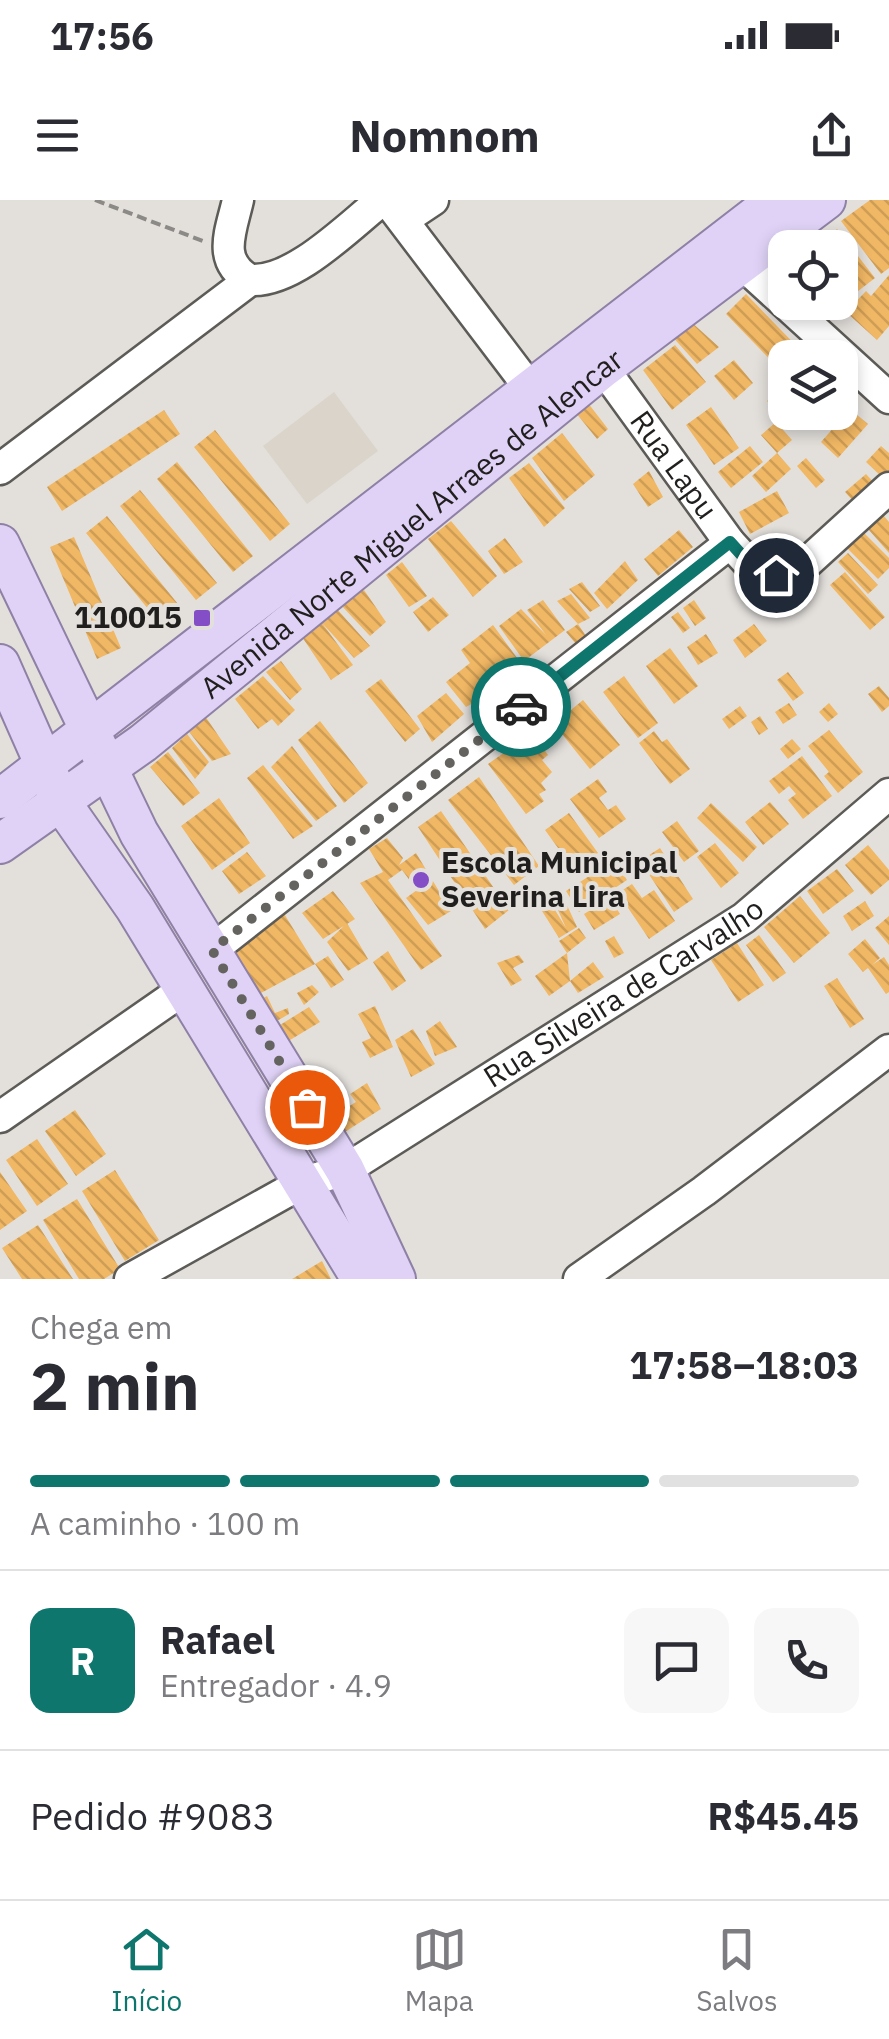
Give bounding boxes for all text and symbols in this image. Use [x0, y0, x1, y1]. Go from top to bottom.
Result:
text: 17:56 [50, 11, 154, 60]
text: Nomnom [349, 106, 540, 164]
icon: menu [30, 108, 85, 163]
icon: share [804, 108, 859, 163]
map controls [768, 230, 858, 430]
button: locate [768, 230, 858, 320]
street label: Avenida Norte Miguel Arraes de Alencar [192, 339, 630, 706]
button: layers [768, 340, 858, 430]
street label: Rua Lapu [622, 402, 727, 526]
pin [734, 533, 819, 618]
icon: home [749, 548, 804, 603]
place label: 110015 [74, 597, 182, 636]
marker: 110015 [191, 607, 213, 629]
courier [471, 657, 571, 757]
icon: car [494, 680, 549, 735]
place label: Escola Municipal Severina Lira [441, 842, 677, 915]
marker: Escola Municipal Severina Lira [410, 869, 432, 891]
street label: Rua Silveira de Carvalho [476, 889, 771, 1096]
pin [265, 1065, 350, 1150]
icon: bag [280, 1080, 335, 1135]
text: Chega em [30, 1306, 173, 1348]
text: 17:58–18:03 [629, 1340, 859, 1389]
text: 2 min [30, 1343, 200, 1428]
text: A caminho · 100 m [30, 1502, 300, 1544]
button: chat [624, 1608, 729, 1713]
button: phone [754, 1608, 859, 1713]
text: Rafael [160, 1615, 275, 1664]
text: R [70, 1636, 95, 1685]
text: Entregador · 4.9 [160, 1664, 392, 1706]
text: Pedido #9083 [30, 1791, 275, 1840]
text: R$45.45 [708, 1791, 859, 1840]
tab: Início [111, 1922, 182, 2019]
tab: Mapa [405, 1922, 474, 2019]
tab: Salvos [696, 1922, 778, 2019]

